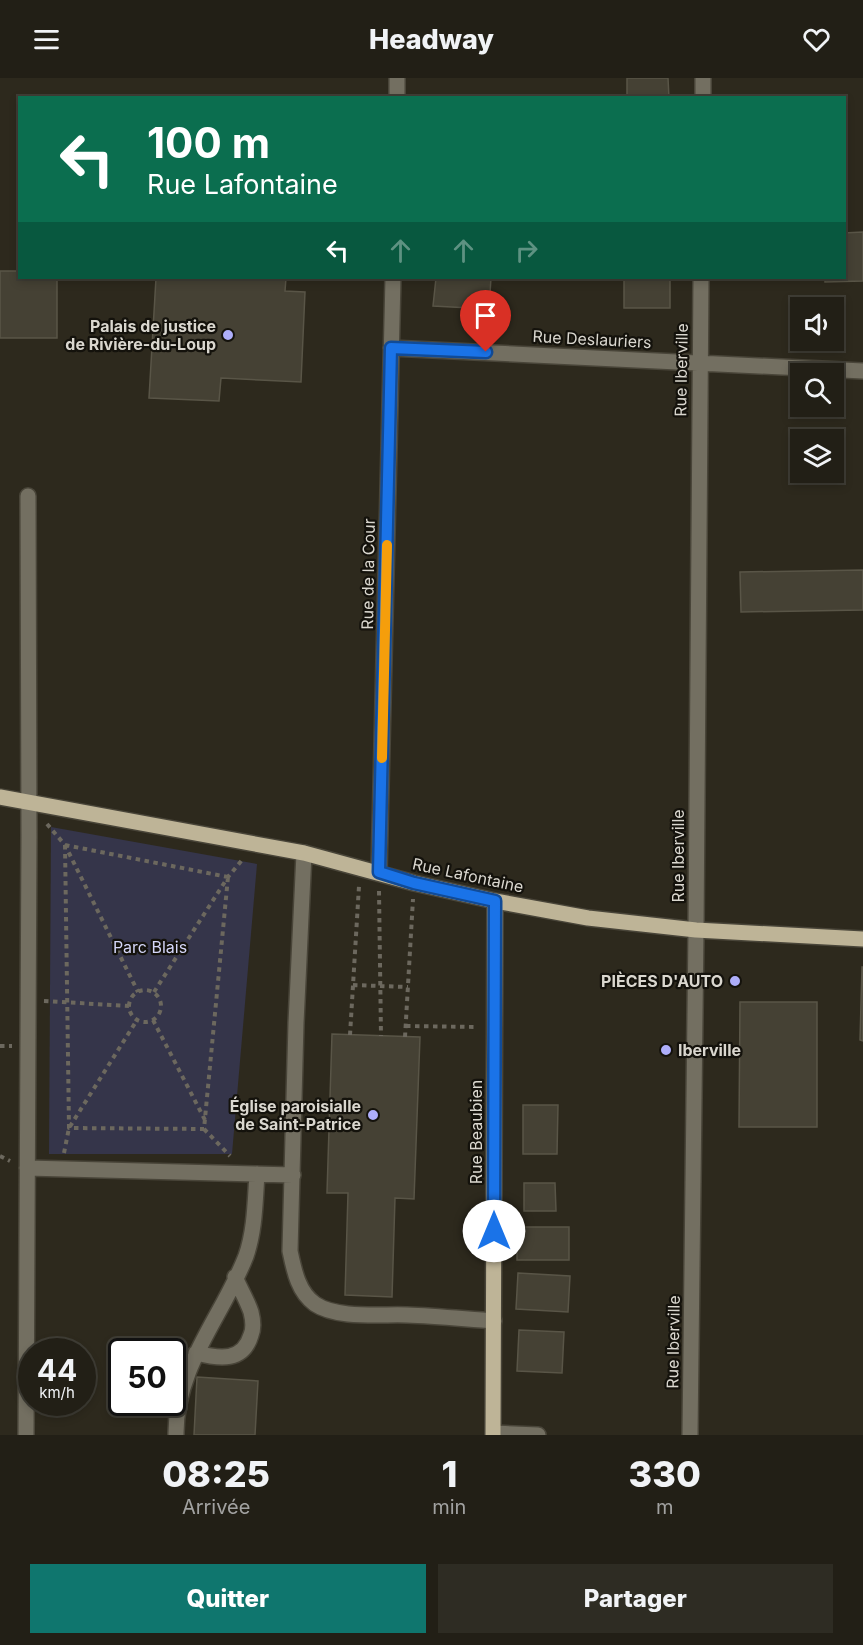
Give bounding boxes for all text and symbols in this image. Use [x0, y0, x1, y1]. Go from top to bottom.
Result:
icon: menu [30, 23, 63, 56]
text: Headway [369, 23, 494, 56]
icon: heart [800, 23, 833, 56]
text: 100 m [147, 117, 270, 168]
icon: left [48, 120, 126, 198]
text: Rue Lafontaine [147, 168, 338, 201]
icon: left [321, 234, 354, 267]
icon: ahead [384, 234, 417, 267]
icon: ahead [447, 234, 480, 267]
icon: right [510, 234, 543, 267]
pin [460, 290, 511, 352]
map controls [790, 297, 844, 483]
button: sound [790, 297, 844, 351]
icon: arrive [469, 299, 502, 332]
place label: Palais de justice de Rivière-du-Loup [65, 316, 216, 354]
street label: Rue Iberville [670, 323, 692, 417]
street label: Rue Deslauriers [532, 326, 652, 352]
marker: Palais de justice de Rivière-du-Loup [221, 328, 235, 342]
button: search [790, 363, 844, 417]
button: layers [790, 429, 844, 483]
street label: Rue de la Cour [357, 518, 379, 630]
street label: Rue Iberville [668, 809, 688, 903]
street label: Rue Lafontaine [411, 853, 525, 897]
park label: Parc Blais [113, 937, 187, 957]
place label: PIÈCES D'AUTO [601, 971, 723, 991]
marker: PIÈCES D'AUTO [728, 974, 742, 988]
place label: Iberville [678, 1040, 741, 1060]
marker: Iberville [659, 1043, 673, 1057]
street label: Rue Beaubien [466, 1080, 486, 1184]
place label: Église paroisialle de Saint-Patrice [230, 1096, 361, 1134]
marker: Église paroisialle de Saint-Patrice [366, 1108, 380, 1122]
position arrow [462, 1199, 526, 1263]
street label: Rue Iberville [662, 1295, 684, 1389]
speed limit sign: 50 [108, 1338, 186, 1416]
text: 44 [37, 1352, 77, 1388]
text: km/h [39, 1383, 75, 1402]
text: 08:25 [162, 1452, 270, 1496]
text: 1 [441, 1452, 457, 1496]
text: 330 [629, 1452, 701, 1496]
text: Arrivée [182, 1495, 250, 1519]
text: min [432, 1495, 466, 1519]
text: m [656, 1495, 673, 1519]
button: Quitter [30, 1564, 426, 1633]
button: Partager [438, 1564, 833, 1633]

